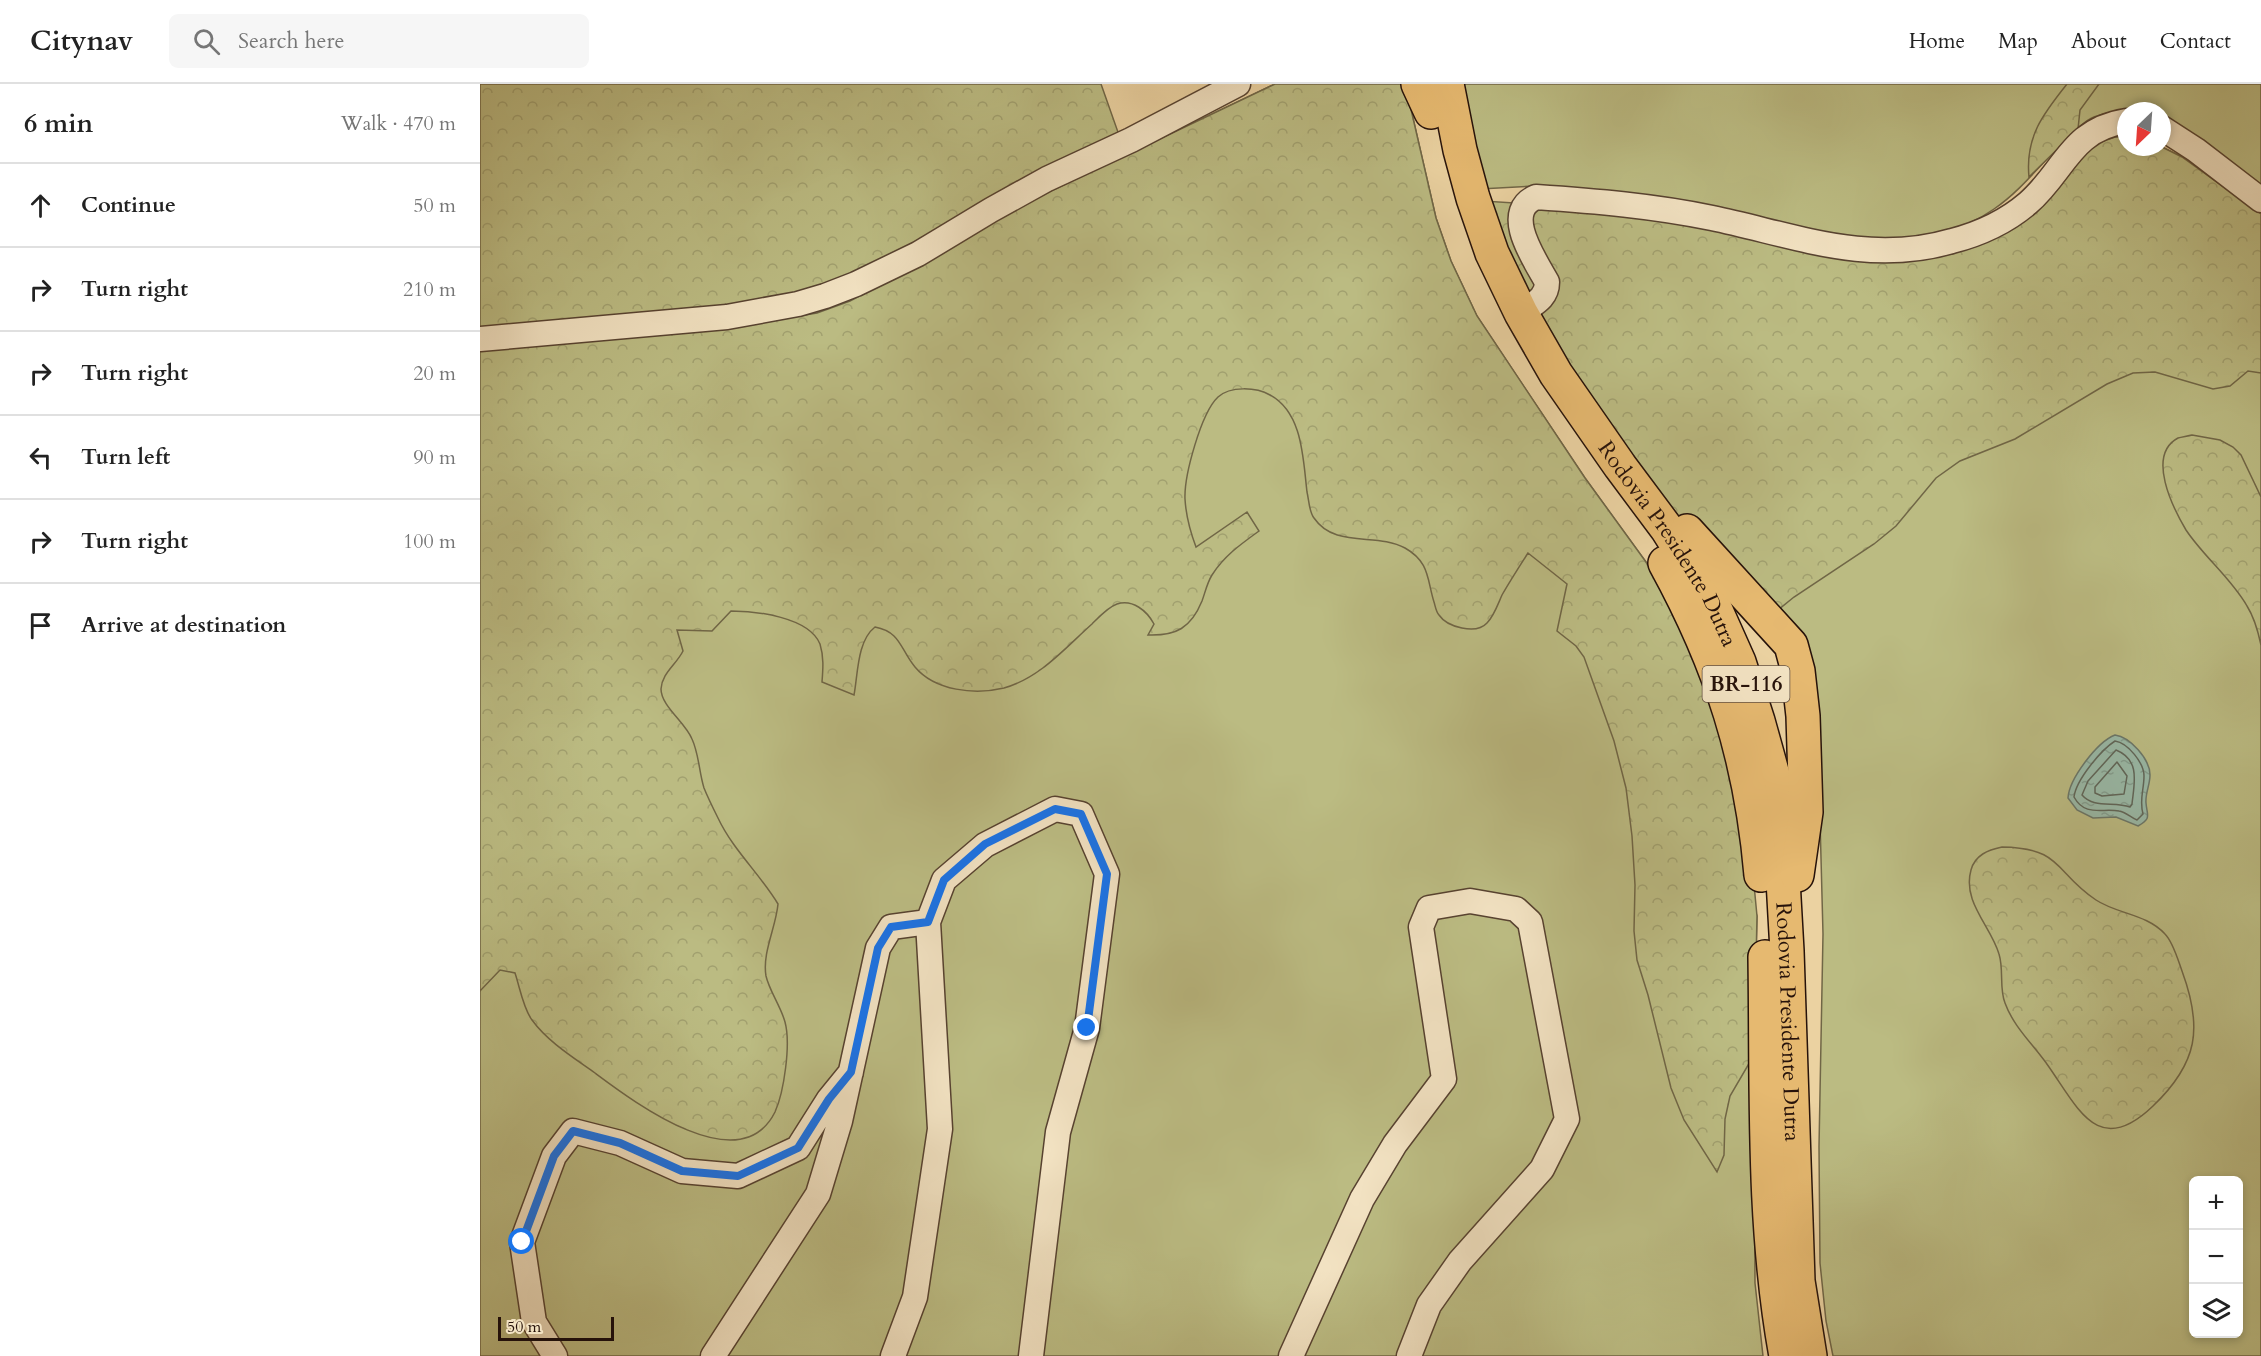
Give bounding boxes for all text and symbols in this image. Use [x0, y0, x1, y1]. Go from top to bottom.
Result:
search box [169, 14, 589, 68]
text: Citynav [30, 22, 133, 60]
icon: search [190, 25, 223, 58]
text: Search here [238, 26, 345, 56]
text: Home [1909, 27, 1965, 56]
text: Map [1998, 27, 2038, 56]
text: About [2071, 27, 2127, 56]
text: Contact [2160, 27, 2231, 56]
north arrow [2117, 102, 2171, 156]
text: 6 min [24, 106, 93, 141]
text: Walk · 470 m [341, 110, 456, 137]
icon: ahead [24, 189, 57, 222]
text: Continue [81, 190, 176, 220]
text: 50 m [413, 192, 456, 219]
icon: right [24, 273, 57, 306]
text: Turn right [81, 274, 188, 304]
text: 210 m [403, 276, 456, 303]
icon: right [24, 357, 57, 390]
text: Turn right [81, 358, 188, 388]
text: 20 m [413, 360, 456, 387]
street label: Rodovia Presidente Dutra [1591, 435, 1744, 652]
icon: left [24, 441, 57, 474]
text: Turn left [81, 442, 170, 472]
text: 90 m [413, 444, 456, 471]
icon: right [24, 525, 57, 558]
text: Turn right [81, 526, 188, 556]
text: 100 m [403, 528, 456, 555]
icon: arrive [24, 609, 57, 642]
text: Arrive at destination [81, 610, 286, 640]
road number: BR-116 [1702, 666, 1790, 702]
street label: Rodovia Presidente Dutra [1768, 901, 1807, 1143]
route end [1073, 1014, 1099, 1040]
map controls [2189, 1176, 2243, 1338]
button: + [2189, 1176, 2243, 1230]
route start [508, 1228, 534, 1254]
button: − [2189, 1230, 2243, 1284]
button: layers [2189, 1284, 2243, 1338]
scale bar [498, 1314, 614, 1342]
text: 50 m [507, 1316, 541, 1338]

